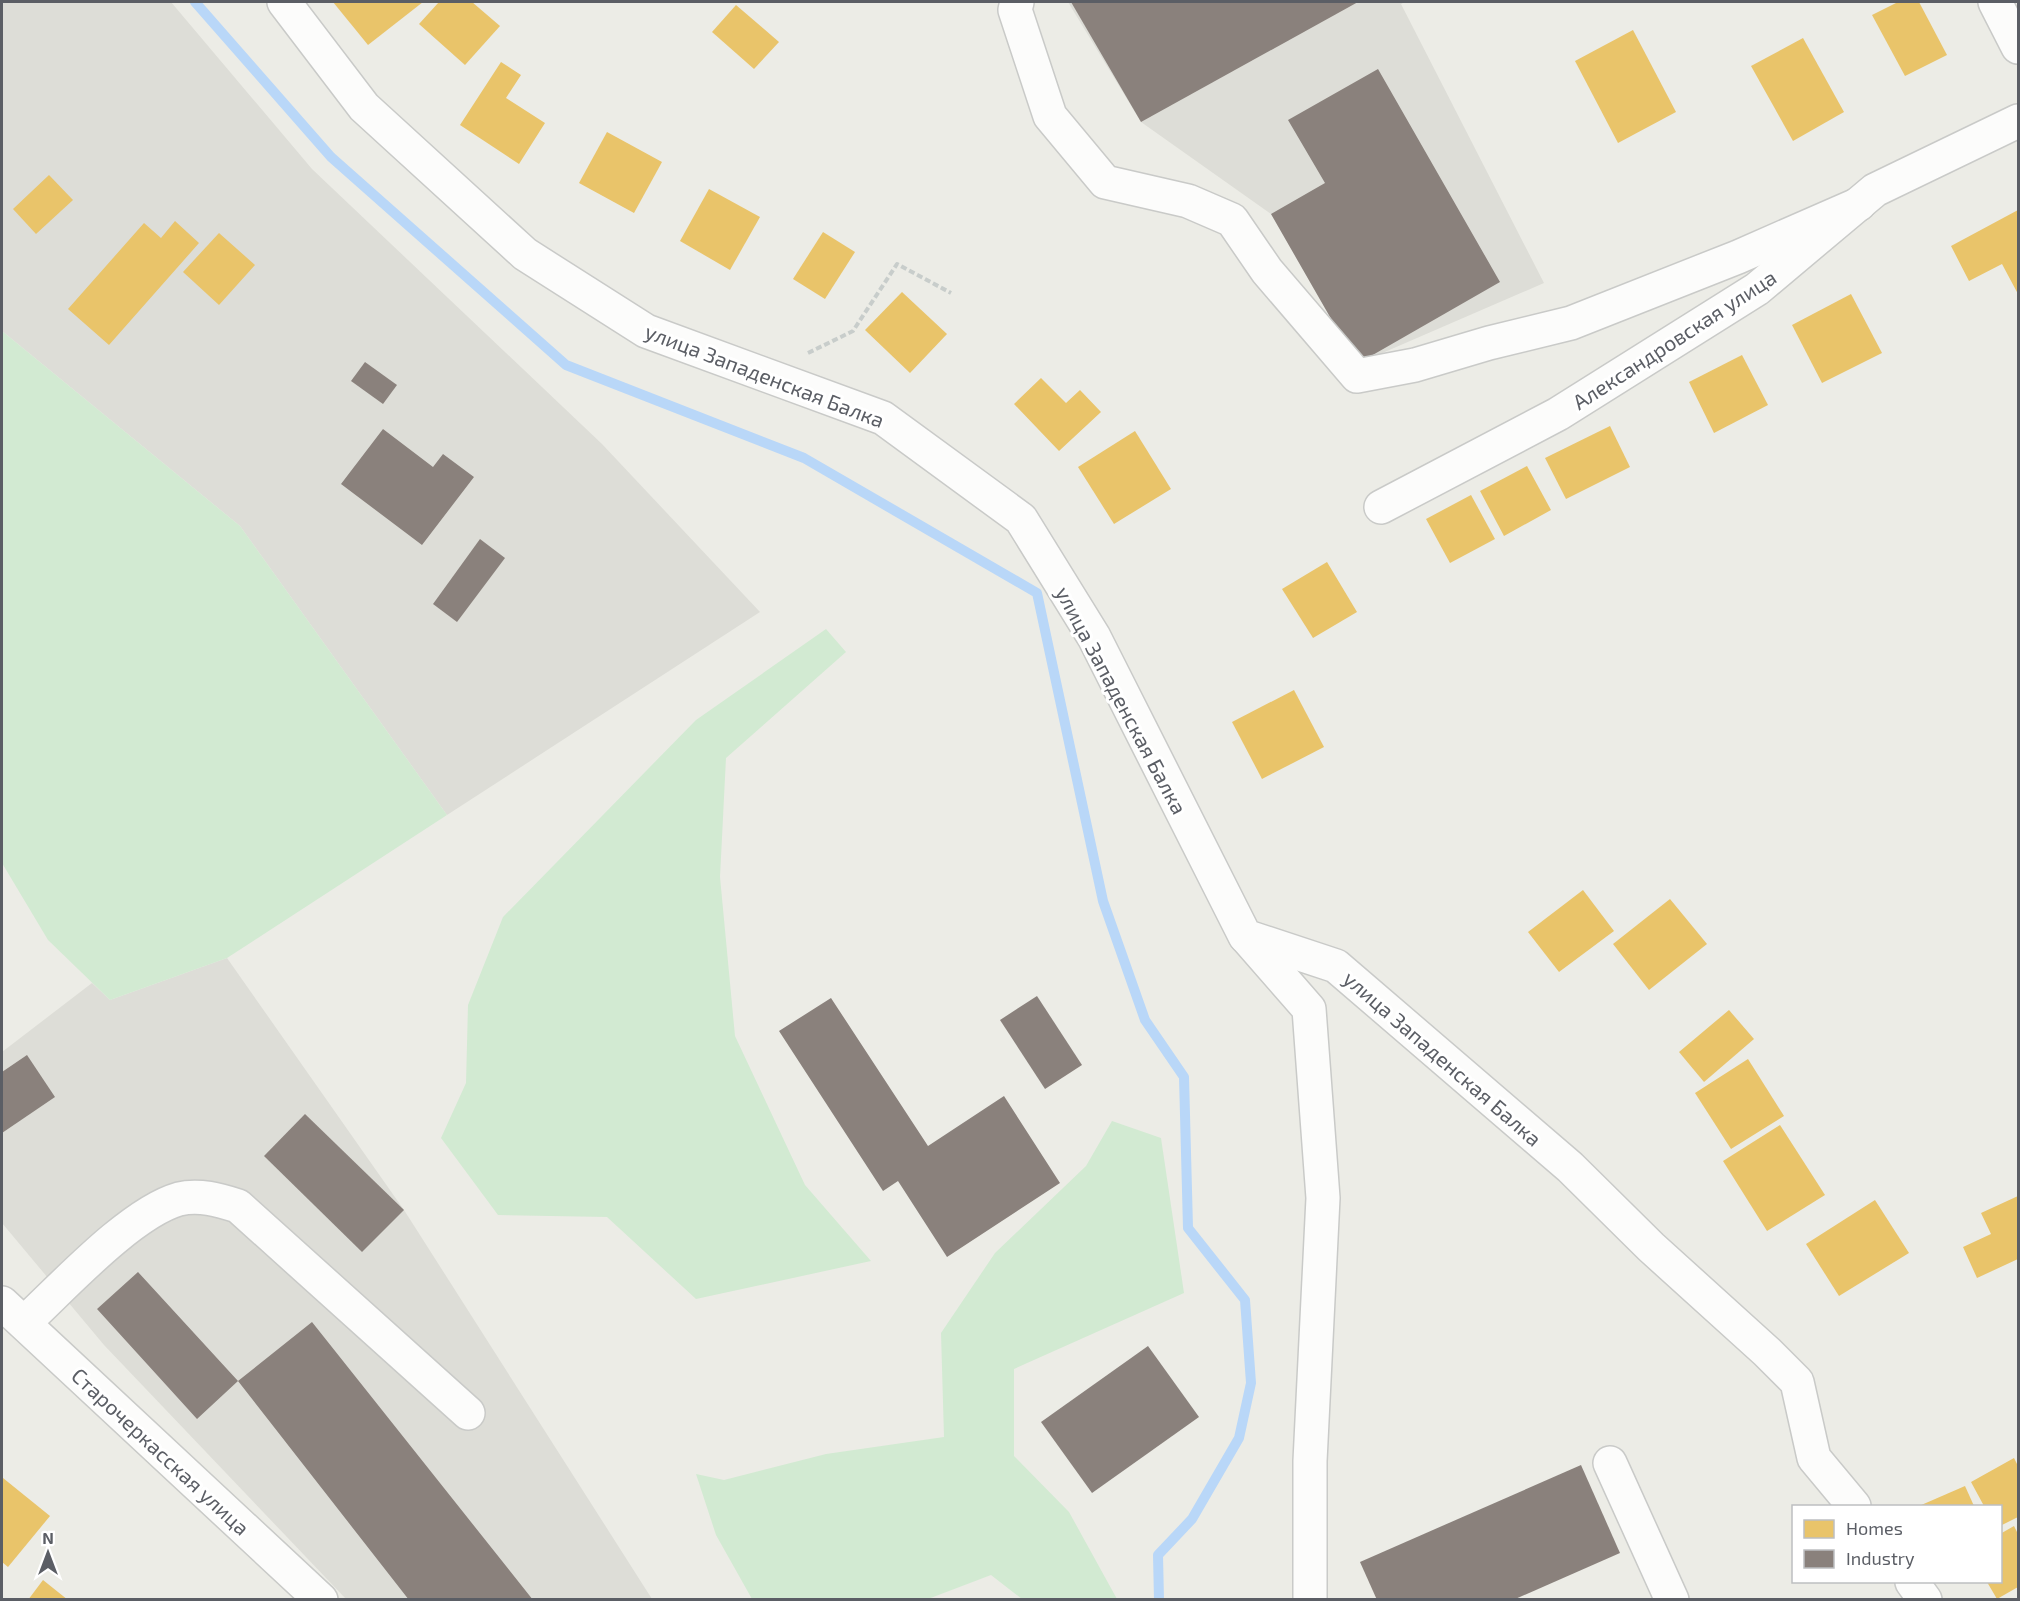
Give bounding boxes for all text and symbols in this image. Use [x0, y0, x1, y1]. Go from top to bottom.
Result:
street label: Александровская улица [1568, 264, 1781, 415]
street label: улица Западенская Балка [642, 318, 888, 433]
street label: улица Западенская Балка [1050, 582, 1193, 818]
street label: улица Западенская Балка [1338, 965, 1547, 1152]
street label: Старочеркасская улица [66, 1362, 255, 1541]
legend [1792, 1505, 2002, 1583]
text: Homes [1846, 1517, 1903, 1539]
north arrow [18, 1523, 78, 1583]
text: N [42, 1528, 54, 1547]
text: Industry [1846, 1547, 1915, 1569]

